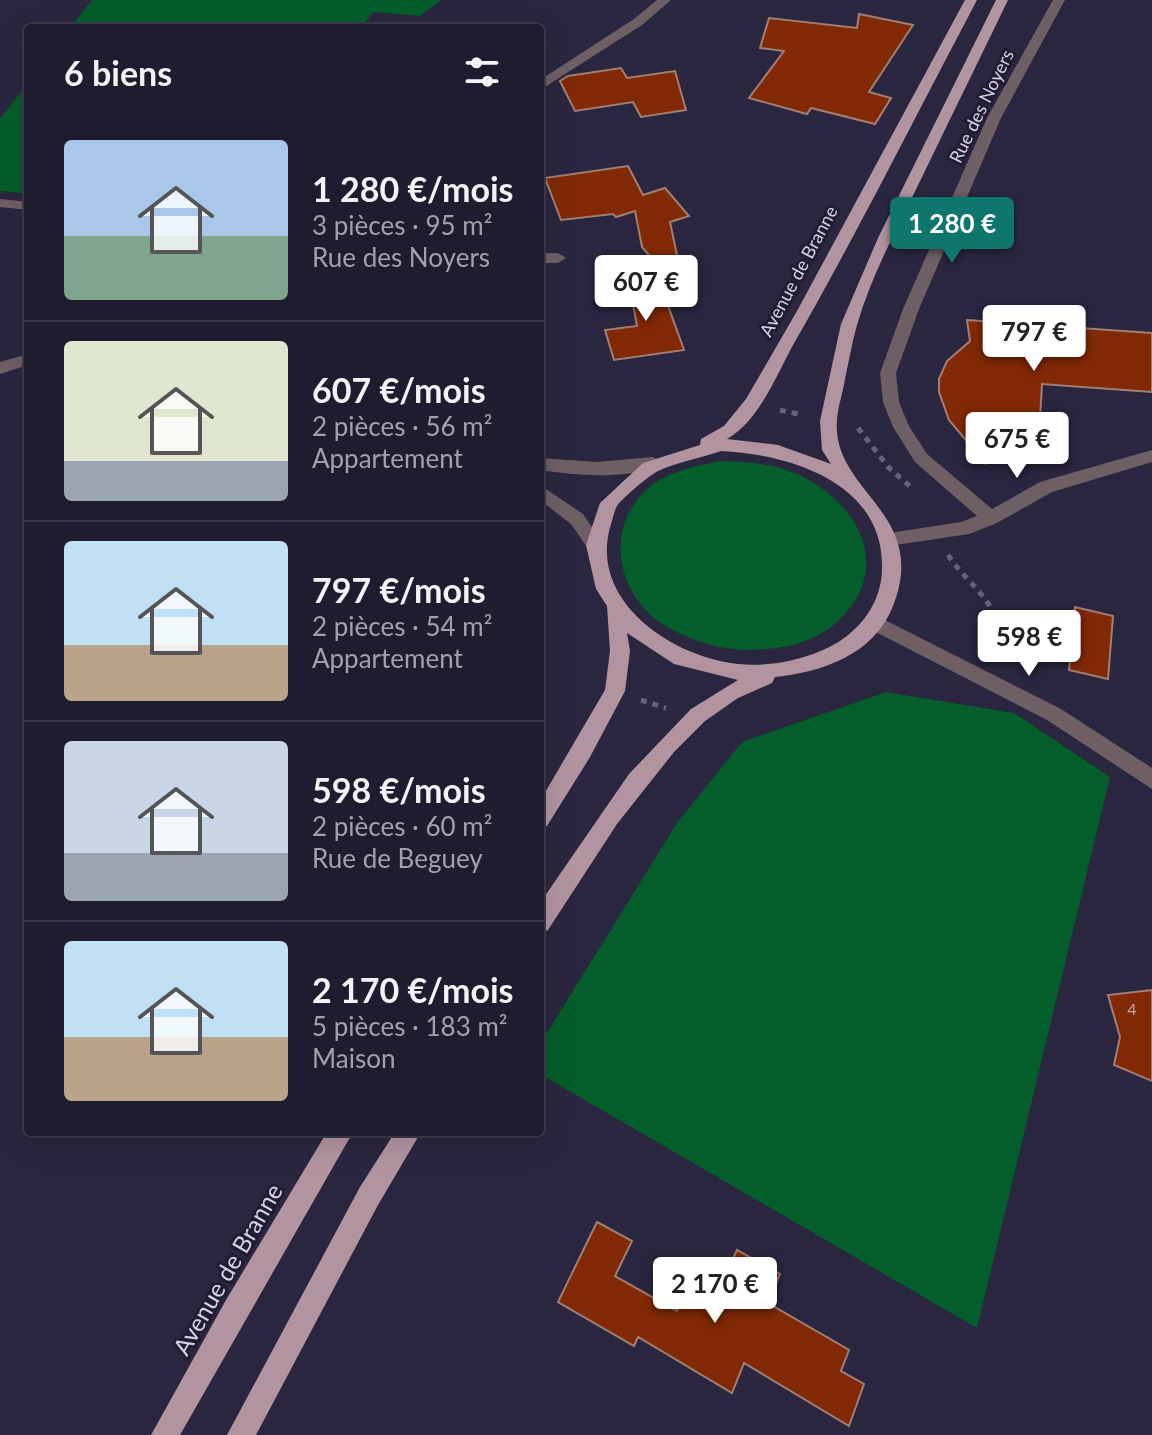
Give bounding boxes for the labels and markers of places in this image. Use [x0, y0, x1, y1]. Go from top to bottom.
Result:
pin: 1 280 € [878, 197, 1026, 265]
pin: 607 € [590, 255, 702, 323]
pin: 797 € [978, 305, 1090, 373]
pin: 675 € [961, 412, 1073, 480]
pin: 598 € [973, 610, 1085, 678]
pin: 2 170 € [641, 1257, 789, 1325]

